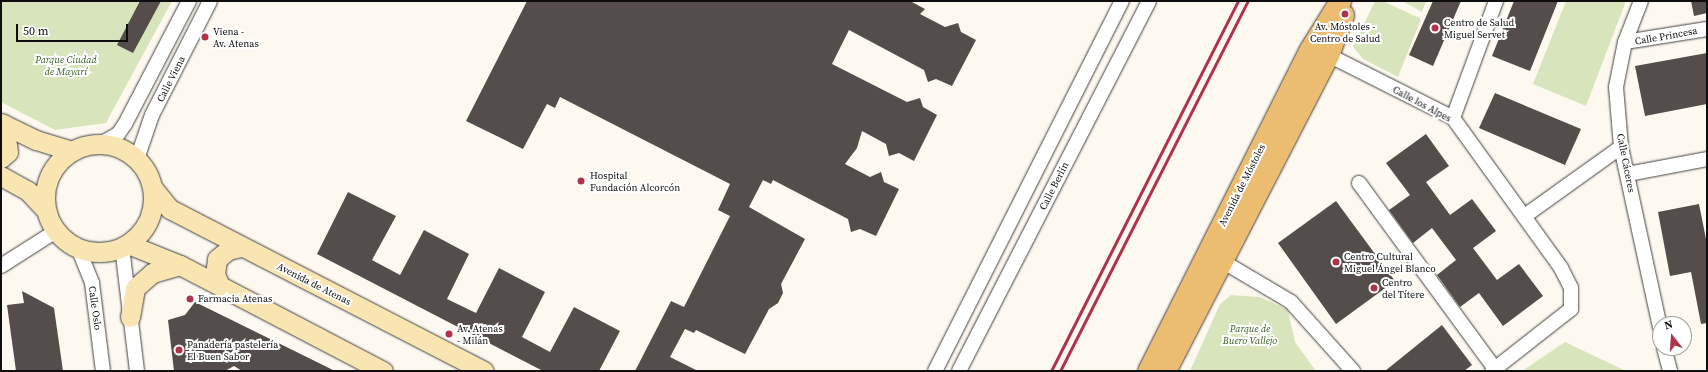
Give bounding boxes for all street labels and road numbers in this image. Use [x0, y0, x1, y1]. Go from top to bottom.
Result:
street label: Calle Princesa [1634, 25, 1698, 47]
street label: Calle Viena [154, 54, 188, 104]
street label: Calle los Alpes [1391, 84, 1453, 124]
street label: Calle Cáceres [1614, 133, 1638, 193]
street label: Avenida de Móstoles [1216, 142, 1268, 228]
street label: Calle Berlín [1037, 160, 1071, 212]
street label: Avenida de Atenas [275, 260, 353, 308]
street label: Calle Oslo [86, 285, 104, 331]

